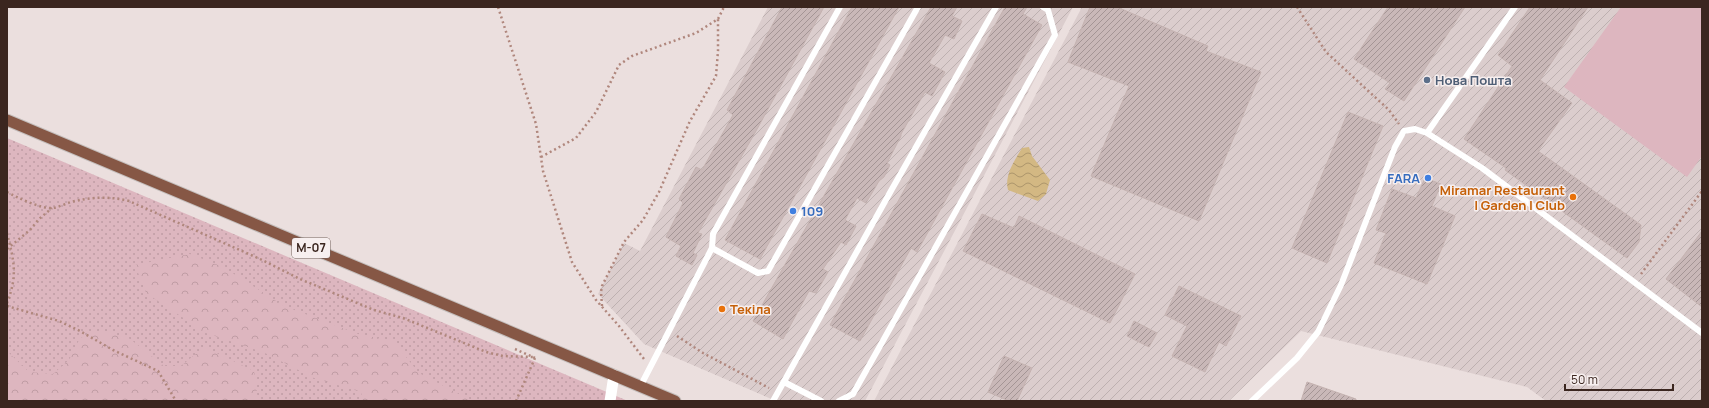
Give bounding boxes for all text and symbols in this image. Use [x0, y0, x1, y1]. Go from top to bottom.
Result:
place label: Нова Пошта [1435, 71, 1512, 89]
marker: Нова Пошта [1422, 75, 1432, 85]
place label: FARA [1387, 169, 1420, 187]
marker: FARA [1423, 173, 1433, 183]
place label: Miramar Restaurant | Garden | Club [1440, 181, 1565, 214]
marker: Miramar Restaurant | Garden | Club [1568, 192, 1578, 202]
place label: 109 [801, 202, 823, 220]
marker: 109 [788, 206, 798, 216]
road number: М-07 [292, 238, 330, 258]
place label: Текіла [730, 300, 771, 318]
marker: Текіла [717, 304, 727, 314]
scale bar [1565, 366, 1673, 392]
text: 50 m [1571, 371, 1598, 388]

